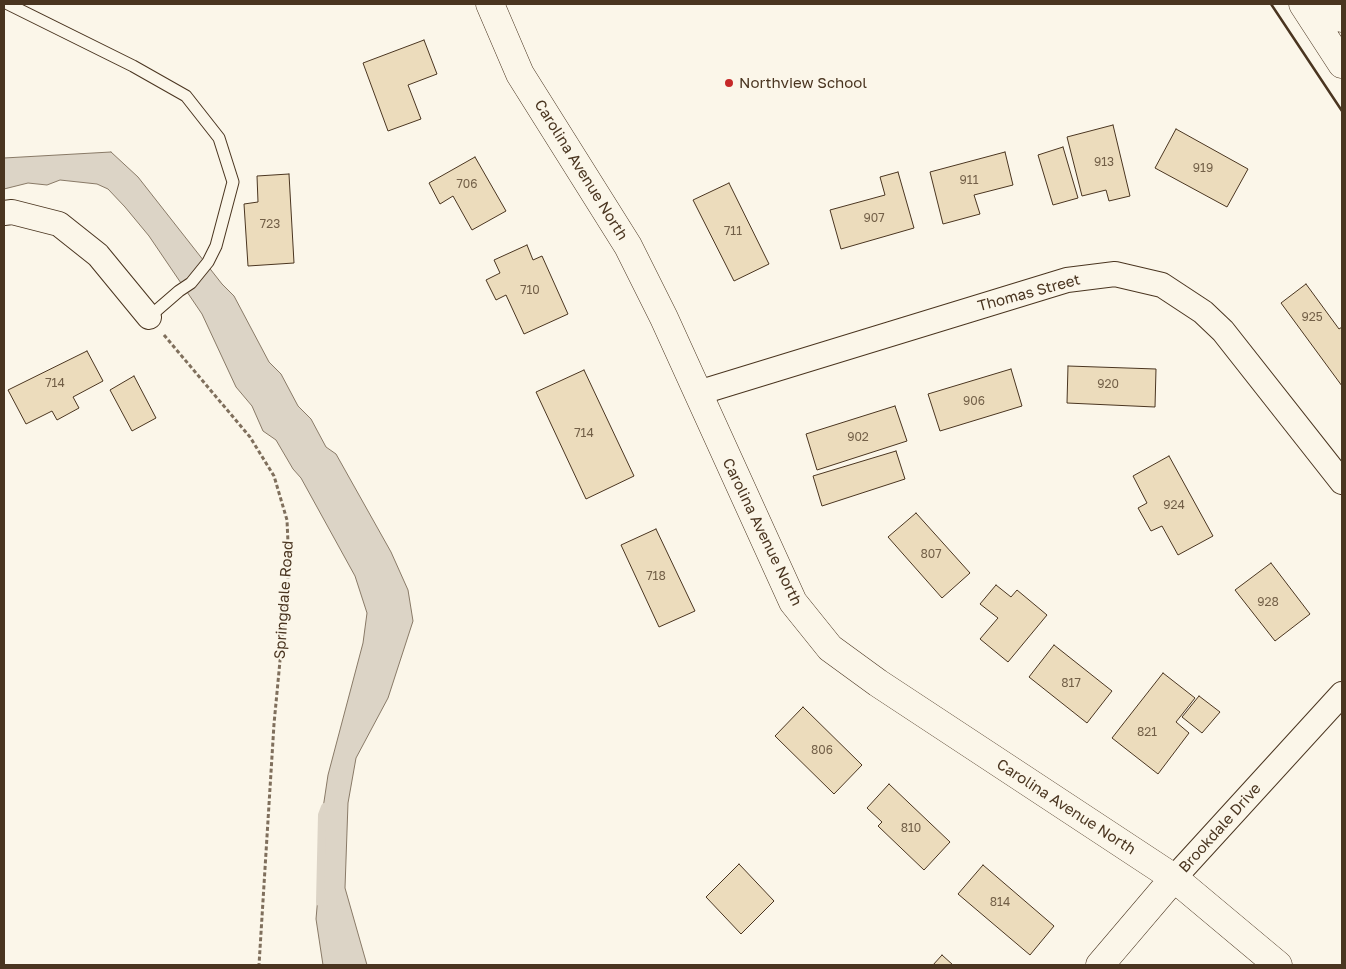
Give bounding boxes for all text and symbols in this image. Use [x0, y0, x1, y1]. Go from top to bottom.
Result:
place label: Northview School [739, 74, 867, 92]
marker: Northview School [723, 77, 735, 89]
street label: Carolina Avenue North [530, 96, 632, 244]
house number: 913 [1094, 155, 1114, 169]
house number: 919 [1193, 161, 1213, 175]
house number: 911 [960, 173, 978, 187]
house number: 706 [456, 177, 478, 191]
house number: 907 [863, 211, 885, 225]
house number: 723 [260, 217, 280, 231]
house number: 711 [724, 224, 742, 238]
street label: Thomas Street [976, 271, 1082, 315]
house number: 710 [520, 283, 540, 297]
house number: 925 [1301, 310, 1323, 324]
house number: 714 [45, 376, 65, 390]
house number: 920 [1097, 377, 1119, 391]
house number: 906 [963, 394, 985, 408]
house number: 714 [574, 426, 594, 440]
house number: 902 [847, 430, 869, 444]
street label: Carolina Avenue North [718, 455, 806, 609]
house number: 924 [1163, 498, 1185, 512]
street label: Springdale Road [271, 540, 297, 660]
house number: 807 [920, 547, 942, 561]
house number: 718 [646, 569, 666, 583]
house number: 928 [1257, 595, 1279, 609]
house number: 817 [1061, 676, 1081, 690]
house number: 821 [1137, 725, 1157, 739]
house number: 806 [811, 743, 833, 757]
street label: Carolina Avenue North [993, 755, 1139, 859]
street label: Brookdale Drive [1175, 780, 1265, 876]
house number: 810 [901, 821, 921, 835]
house number: 814 [990, 895, 1010, 909]

